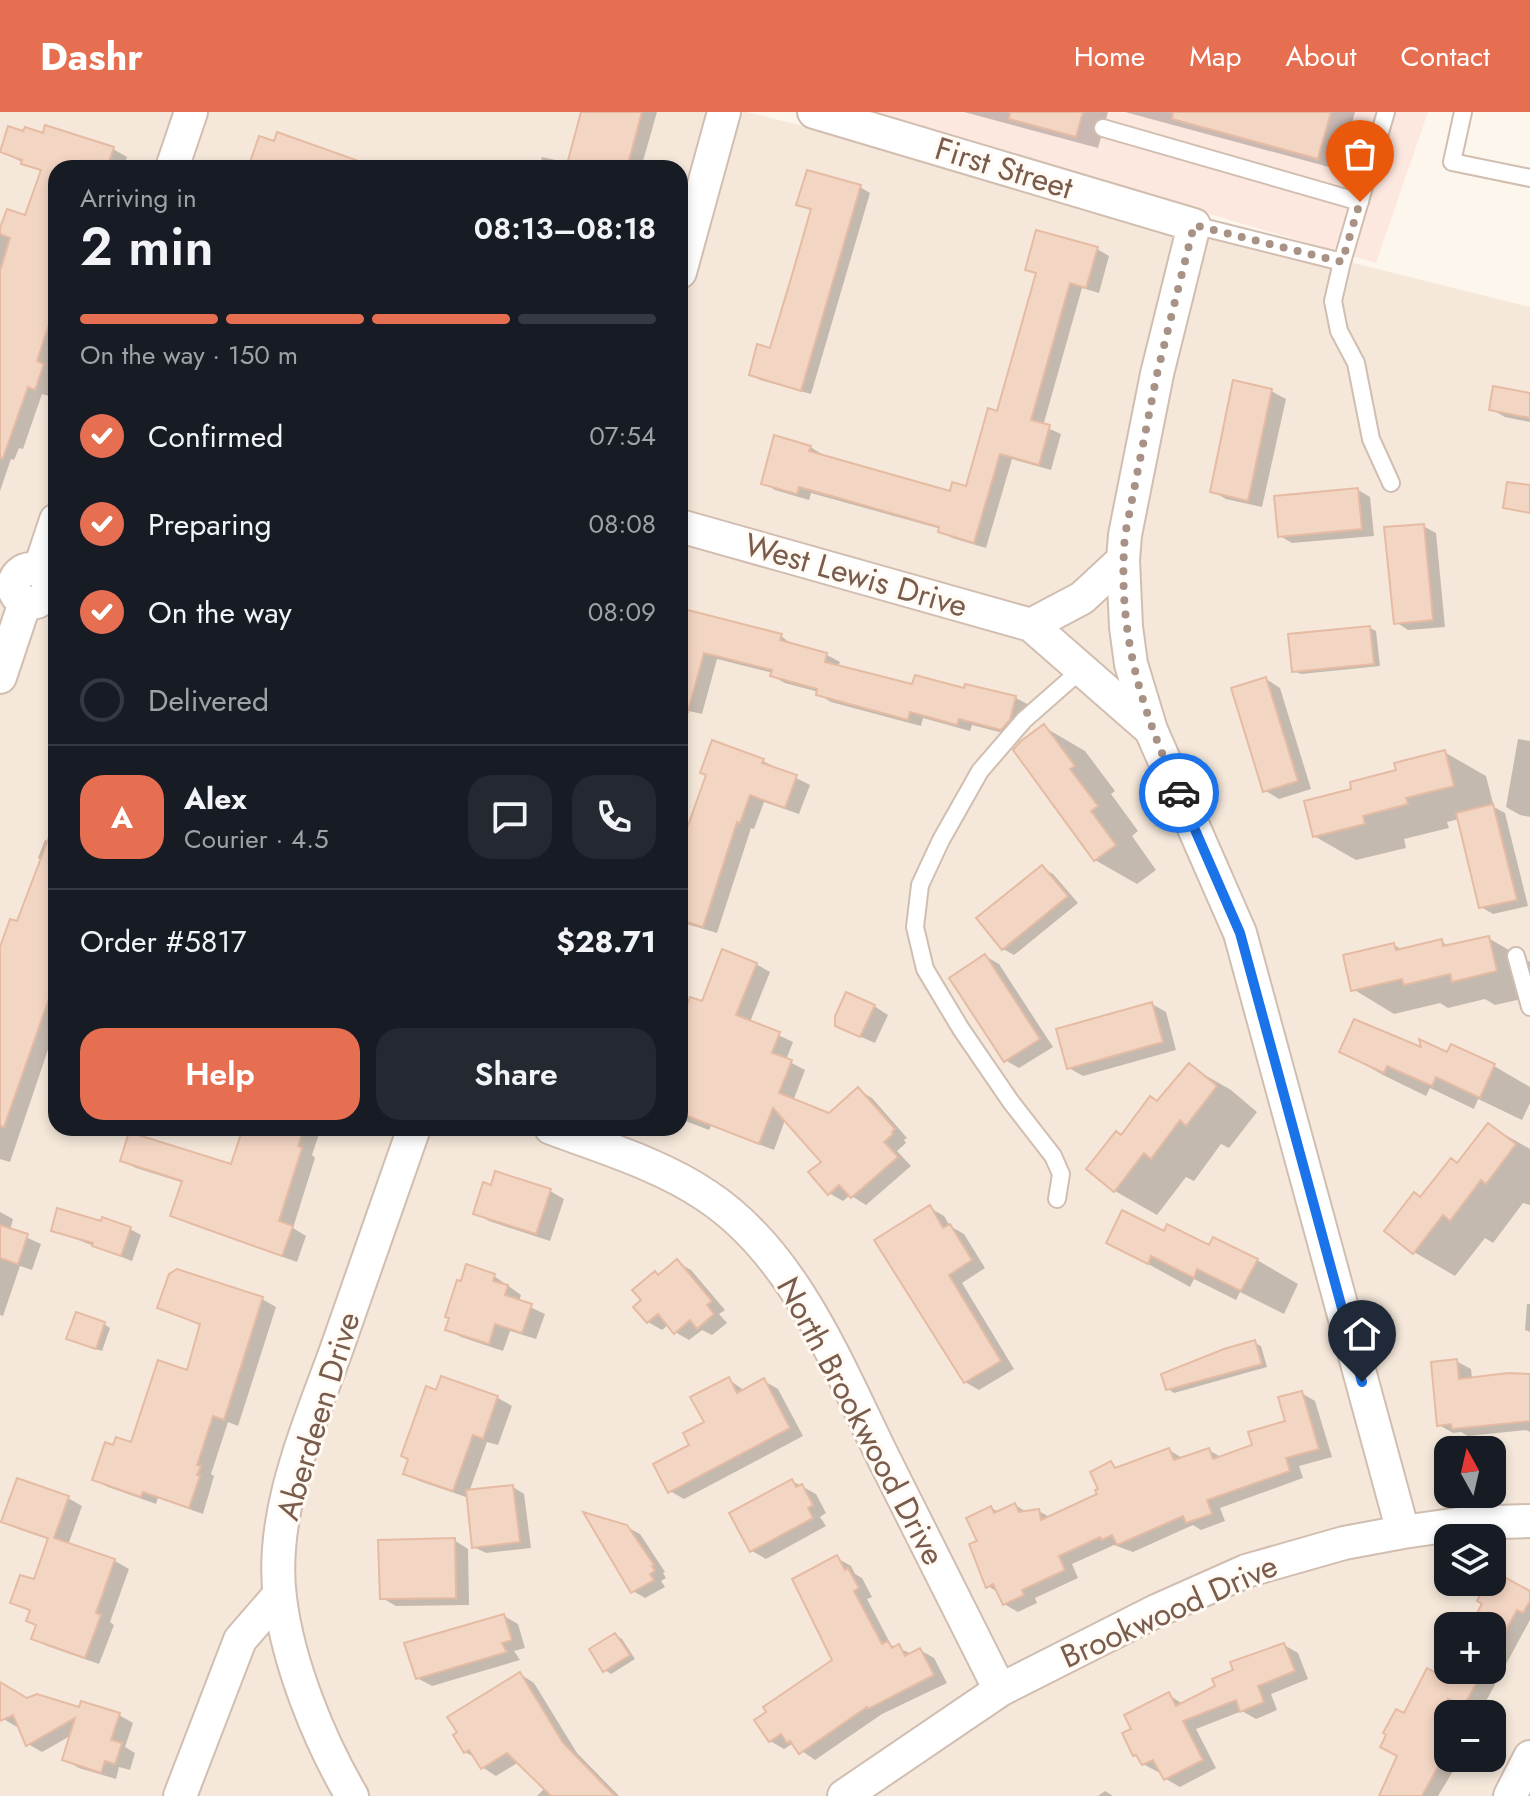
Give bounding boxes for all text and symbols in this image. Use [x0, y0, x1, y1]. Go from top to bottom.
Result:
text: Dashr [40, 29, 143, 84]
text: Home [1074, 36, 1145, 77]
text: Map [1189, 36, 1241, 77]
text: About [1285, 36, 1357, 77]
text: Contact [1401, 36, 1490, 77]
pin [1326, 120, 1394, 202]
street label: First Street [929, 125, 1079, 211]
icon: bag [1338, 132, 1382, 176]
text: Arriving in [80, 179, 197, 217]
text: 08:13–08:18 [474, 207, 656, 250]
text: 2 min [80, 209, 213, 285]
text: On the way · 150 m [80, 336, 298, 374]
icon: check [80, 414, 124, 458]
text: Confirmed [148, 415, 283, 458]
text: 07:54 [589, 417, 656, 455]
icon: check [80, 502, 124, 546]
text: Preparing [148, 503, 272, 546]
text: 08:08 [589, 505, 656, 543]
street label: West Lewis Drive [739, 521, 973, 629]
icon: check [80, 590, 124, 634]
text: On the way [148, 591, 292, 634]
text: 08:09 [588, 593, 656, 631]
text: Delivered [148, 679, 269, 722]
courier [1139, 753, 1219, 833]
icon: car [1157, 771, 1201, 815]
button: chat [468, 775, 552, 859]
button: phone [572, 775, 656, 859]
text: Alex [184, 777, 247, 820]
text: A [111, 796, 133, 839]
text: Courier · 4.5 [184, 820, 329, 858]
text: Order #5817 [80, 920, 247, 963]
text: $28.71 [556, 920, 656, 963]
button: Help [80, 1028, 360, 1120]
button: Share [376, 1028, 656, 1120]
street label: North Brookwood Drive [765, 1269, 957, 1573]
pin [1328, 1300, 1396, 1382]
street label: Aberdeen Drive [264, 1306, 372, 1526]
icon: home [1340, 1312, 1384, 1356]
north arrow [1434, 1436, 1506, 1508]
map controls [1434, 1436, 1506, 1772]
button: layers [1434, 1524, 1506, 1596]
street label: Brookwood Drive [1053, 1543, 1285, 1679]
button: + [1434, 1612, 1506, 1684]
button: − [1434, 1700, 1506, 1772]

